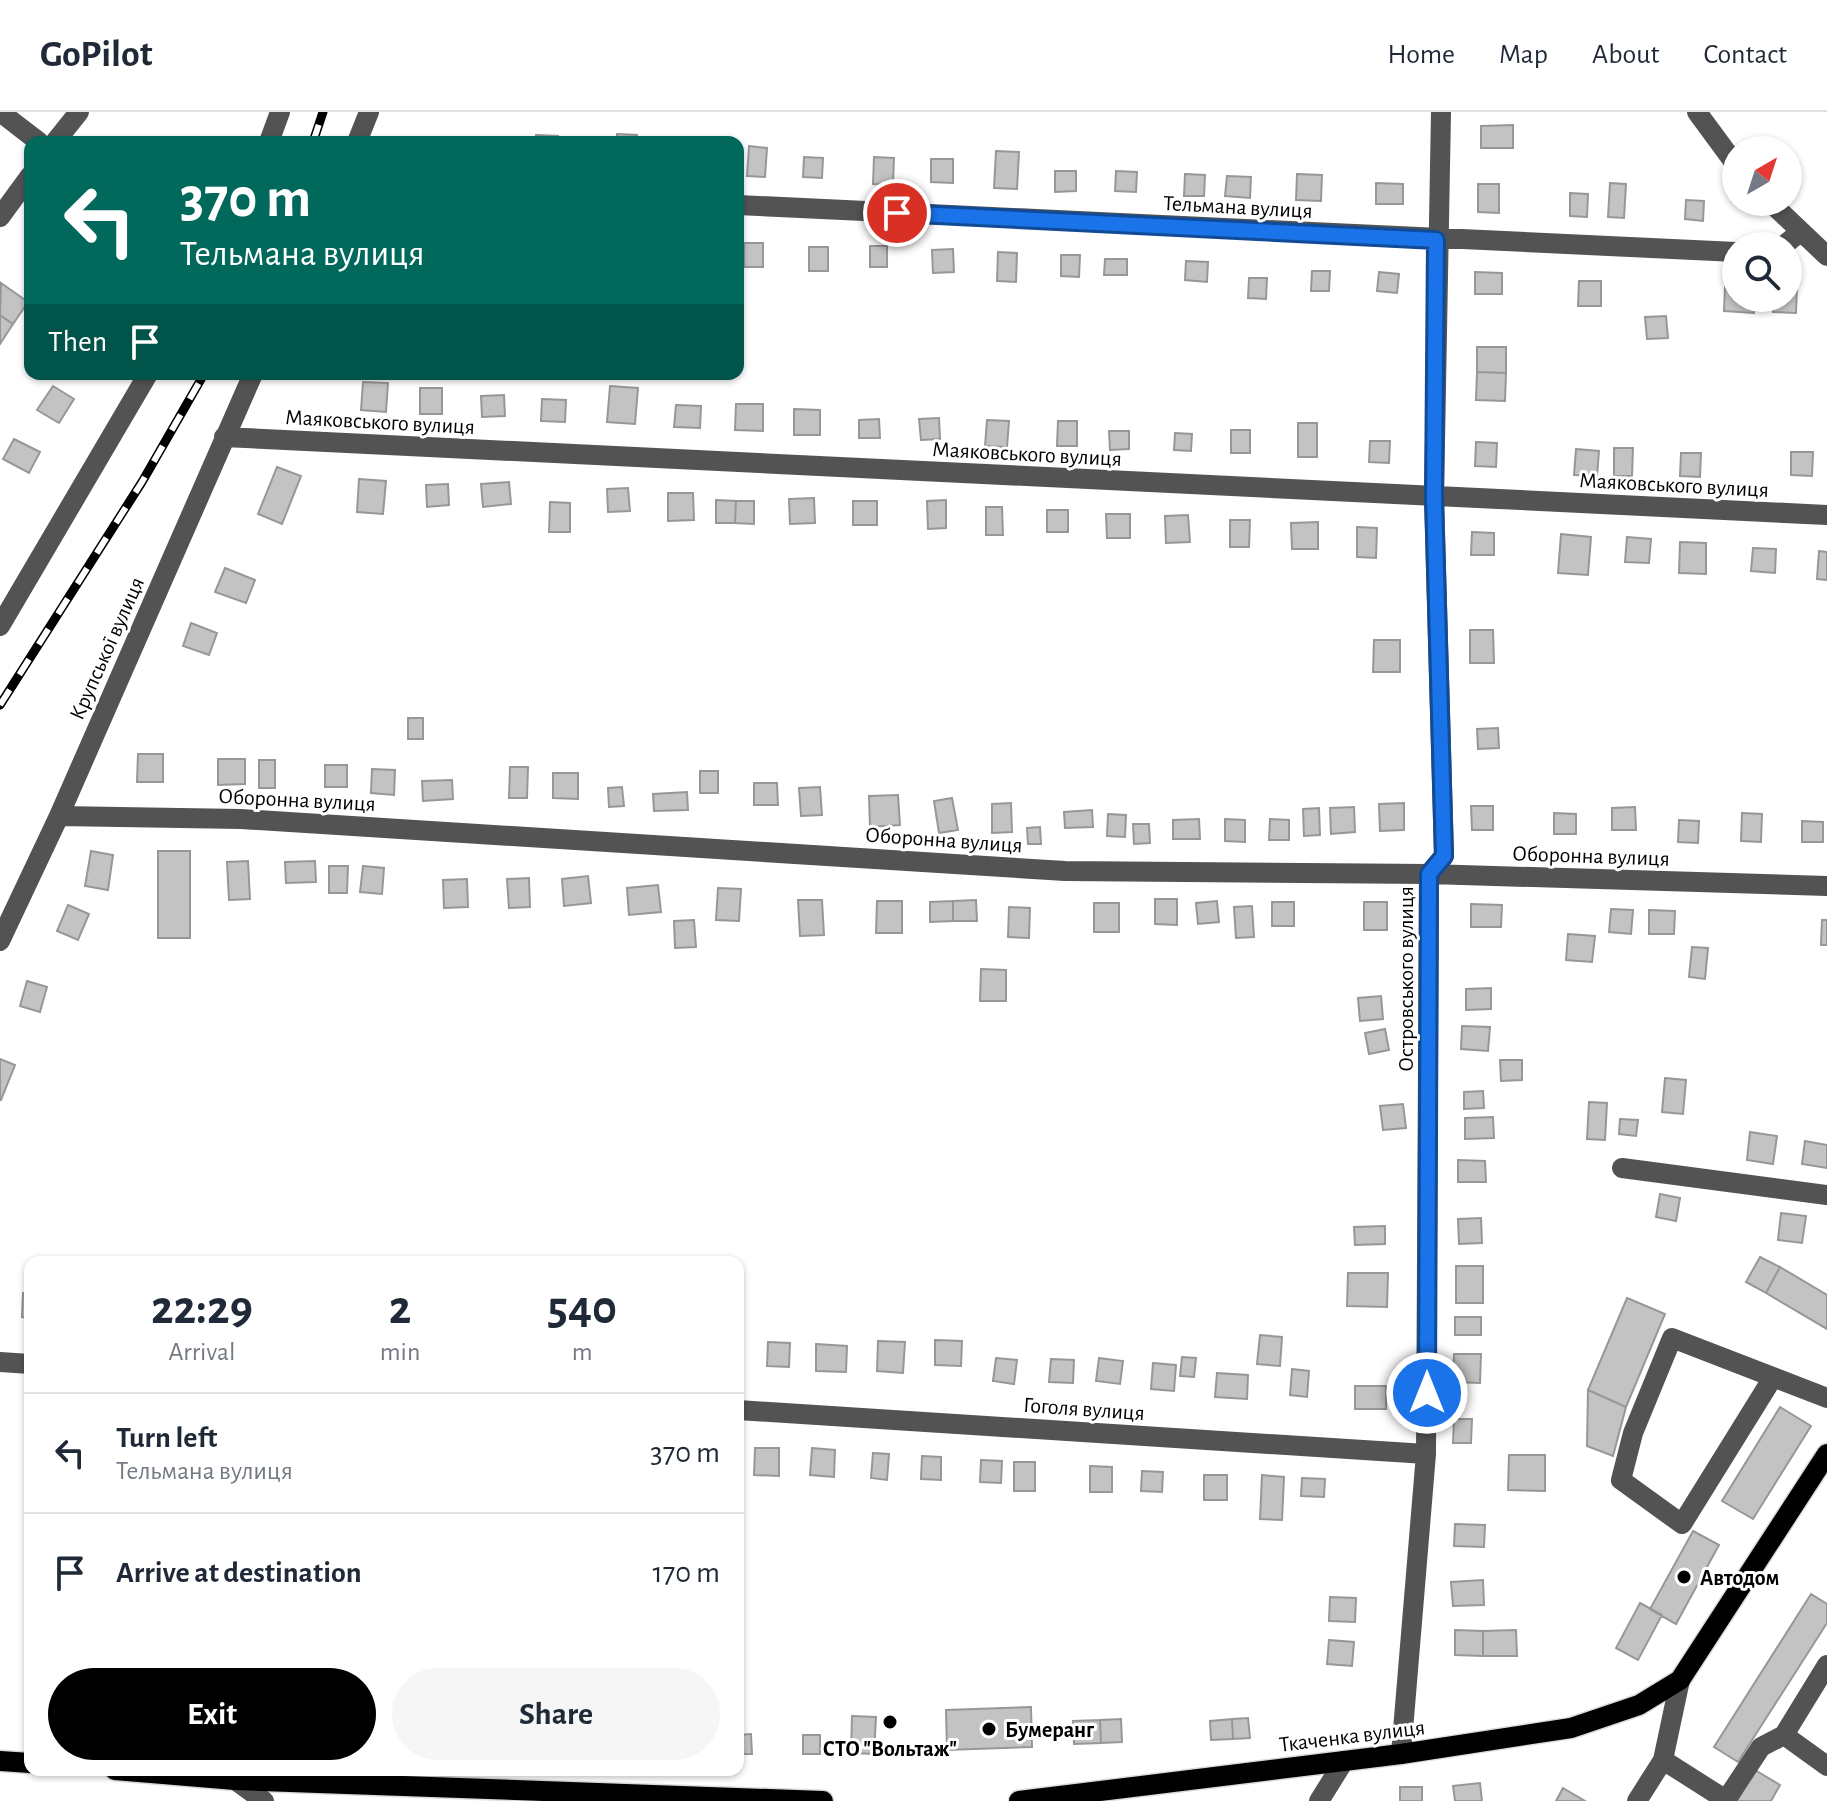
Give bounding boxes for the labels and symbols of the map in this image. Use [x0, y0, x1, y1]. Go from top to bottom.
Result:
north arrow [1722, 136, 1802, 216]
pin [863, 179, 931, 247]
street label: Тельмана вулиця [1163, 192, 1313, 222]
street label: Маяковського вулиця [284, 406, 475, 438]
street label: Маяковського вулиця [931, 438, 1122, 470]
street label: Маяковського вулиця [1578, 469, 1769, 501]
street label: Крупської вулиця [66, 574, 148, 723]
street label: Оборонна вулиця [218, 785, 376, 815]
street label: Оборонна вулиця [865, 824, 1023, 856]
street label: Оборонна вулиця [1512, 842, 1670, 870]
street label: Островського вулиця [1395, 886, 1417, 1072]
position arrow [1385, 1351, 1469, 1435]
street label: Гоголя вулиця [1022, 1394, 1145, 1424]
place label: Автодом [1700, 1567, 1779, 1589]
marker: Автодом [1675, 1568, 1693, 1586]
marker: СТО "Вольтаж" [881, 1713, 899, 1731]
street label: Ткаченка вулиця [1278, 1716, 1426, 1756]
place label: Бумеранг [1005, 1719, 1095, 1742]
marker: Бумеранг [980, 1720, 998, 1738]
place label: СТО "Вольтаж" [823, 1738, 957, 1760]

